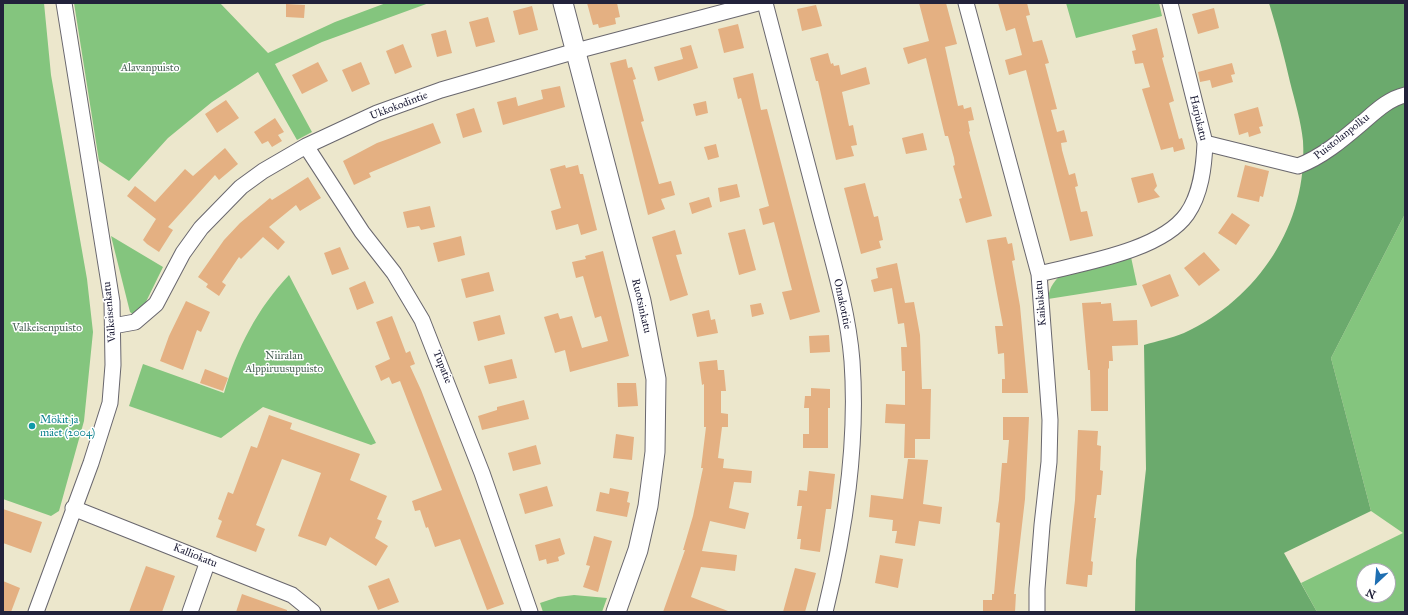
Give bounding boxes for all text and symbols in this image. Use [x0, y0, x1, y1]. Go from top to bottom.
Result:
park label: Alavanpuisto [121, 61, 179, 75]
street label: Ukkokodintie [368, 89, 430, 123]
street label: Harjukatu [1186, 94, 1210, 142]
street label: Puistolanpolku [1311, 111, 1373, 163]
street label: Ruotsinkatu [628, 277, 654, 335]
street label: Omakotitie [830, 278, 854, 330]
street label: Kaikukatu [1032, 280, 1050, 326]
street label: Valkeisenkatu [101, 281, 119, 343]
park label: Valkeisenpuisto [12, 321, 82, 335]
street label: Tupatie [429, 348, 455, 386]
park label: Niiralan Alppiruusupuisto [245, 349, 323, 375]
place label: Mökit ja mäet (2004) [40, 413, 95, 439]
marker: Mökit ja mäet (2004) [27, 421, 37, 431]
street label: Kalliokatu [171, 541, 219, 571]
north arrow [1356, 563, 1396, 603]
text: N [1364, 585, 1378, 601]

